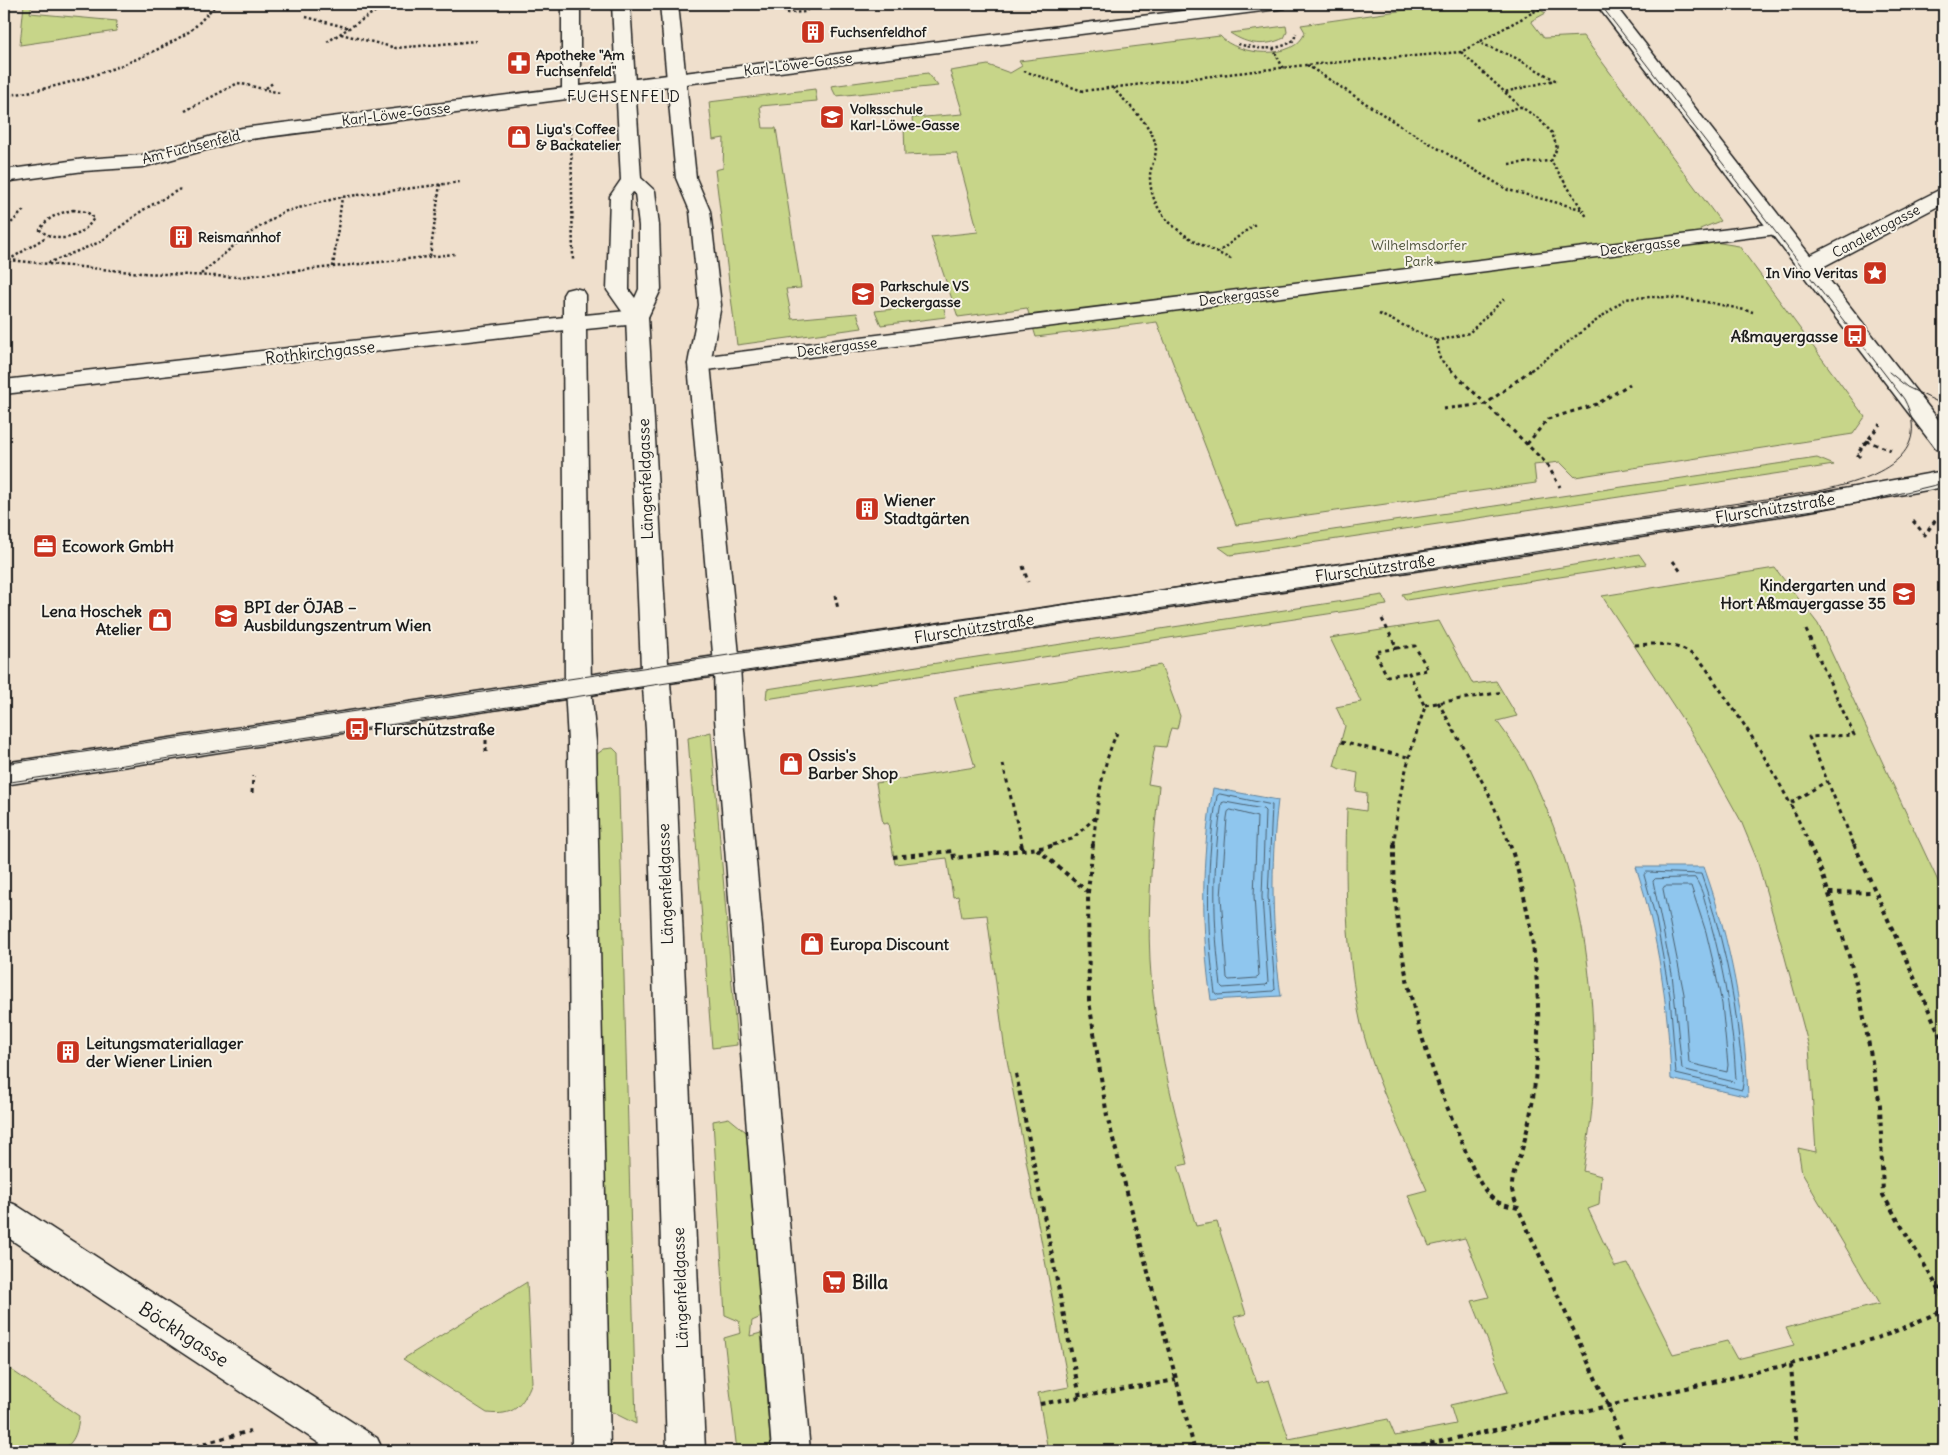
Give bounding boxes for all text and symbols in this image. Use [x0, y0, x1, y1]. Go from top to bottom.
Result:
building icon: Fuchsenfeldhof [800, 19, 826, 45]
place label: Fuchsenfeldhof [830, 23, 928, 41]
place label: Apotheke "Am Fuchsenfeld" [536, 46, 625, 80]
street label: Karl-Löwe-Gasse [742, 48, 854, 80]
pharmacy icon: Apotheke "Am Fuchsenfeld" [506, 50, 532, 76]
district label: FUCHSENFELD [567, 87, 681, 106]
street label: Karl-Löwe-Gasse [340, 98, 452, 130]
place label: Volksschule Karl-Löwe-Gasse [850, 100, 960, 134]
school or university icon: Volksschule Karl-Löwe-Gasse [819, 104, 845, 130]
place label: Liya's Coffee & Backatelier [536, 120, 621, 154]
shop icon: Liya's Coffee & Backatelier [506, 124, 532, 150]
street label: Am Fuchsenfeld [140, 126, 242, 168]
street label: Canalettogasse [1829, 200, 1923, 262]
building icon: Reismannhof [168, 224, 194, 250]
place label: Reismannhof [198, 228, 282, 246]
street label: Deckergasse [1599, 232, 1681, 260]
park label: Wilhelmsdorfer Park [1371, 236, 1467, 270]
place icon: In Vino Veritas [1862, 260, 1888, 286]
place label: In Vino Veritas [1766, 264, 1859, 282]
place label: Parkschule VS Deckergasse [880, 277, 969, 311]
school or university icon: Parkschule VS Deckergasse [850, 281, 876, 307]
street label: Deckergasse [1198, 282, 1280, 310]
bus stop icon: Aßmayergasse [1842, 323, 1868, 349]
place label: Aßmayergasse [1731, 326, 1838, 347]
street label: Deckergasse [796, 333, 878, 361]
street label: Rothkirchgasse [264, 336, 376, 368]
street label: Längenfeldgasse [633, 418, 657, 540]
street label: Flurschützstraße [1714, 489, 1836, 527]
place label: Wiener Stadtgärten [884, 490, 970, 529]
building icon: Wiener Stadtgärten [854, 496, 880, 522]
office icon: Ecowork GmbH [32, 533, 58, 559]
place label: Ecowork GmbH [62, 536, 175, 556]
street label: Flurschützstraße [1314, 550, 1436, 586]
place label: Kindergarten und Hort Aßmayergasse 35 [1720, 575, 1887, 614]
school or university icon: Kindergarten und Hort Aßmayergasse 35 [1891, 581, 1917, 607]
place label: BPI der ÖJAB – Ausbildungszentrum Wien [244, 597, 431, 636]
place label: Lena Hoschek Atelier [41, 601, 142, 639]
school or university icon: BPI der ÖJAB – Ausbildungszentrum Wien [213, 603, 239, 629]
shop icon: Lena Hoschek Atelier [147, 607, 173, 633]
street label: Flurschützstraße [913, 609, 1035, 647]
bus stop icon: Flurschützstraße [344, 716, 370, 742]
place label: Flurschützstraße [374, 719, 495, 739]
place label: Ossis's Barber Shop [808, 745, 898, 784]
shop icon: Ossis's Barber Shop [778, 751, 804, 777]
street label: Längenfeldgasse [653, 823, 677, 945]
shop icon: Europa Discount [799, 931, 825, 957]
place label: Europa Discount [830, 934, 950, 955]
place label: Leitungsmateriallager der Wiener Linien [86, 1033, 244, 1071]
building icon: Leitungsmateriallager der Wiener Linien [55, 1039, 81, 1065]
street label: Längenfeldgasse [668, 1227, 692, 1349]
supermarket icon: Billa [821, 1269, 847, 1295]
place label: Billa [852, 1270, 888, 1294]
street label: Böckhgasse [135, 1296, 233, 1372]

